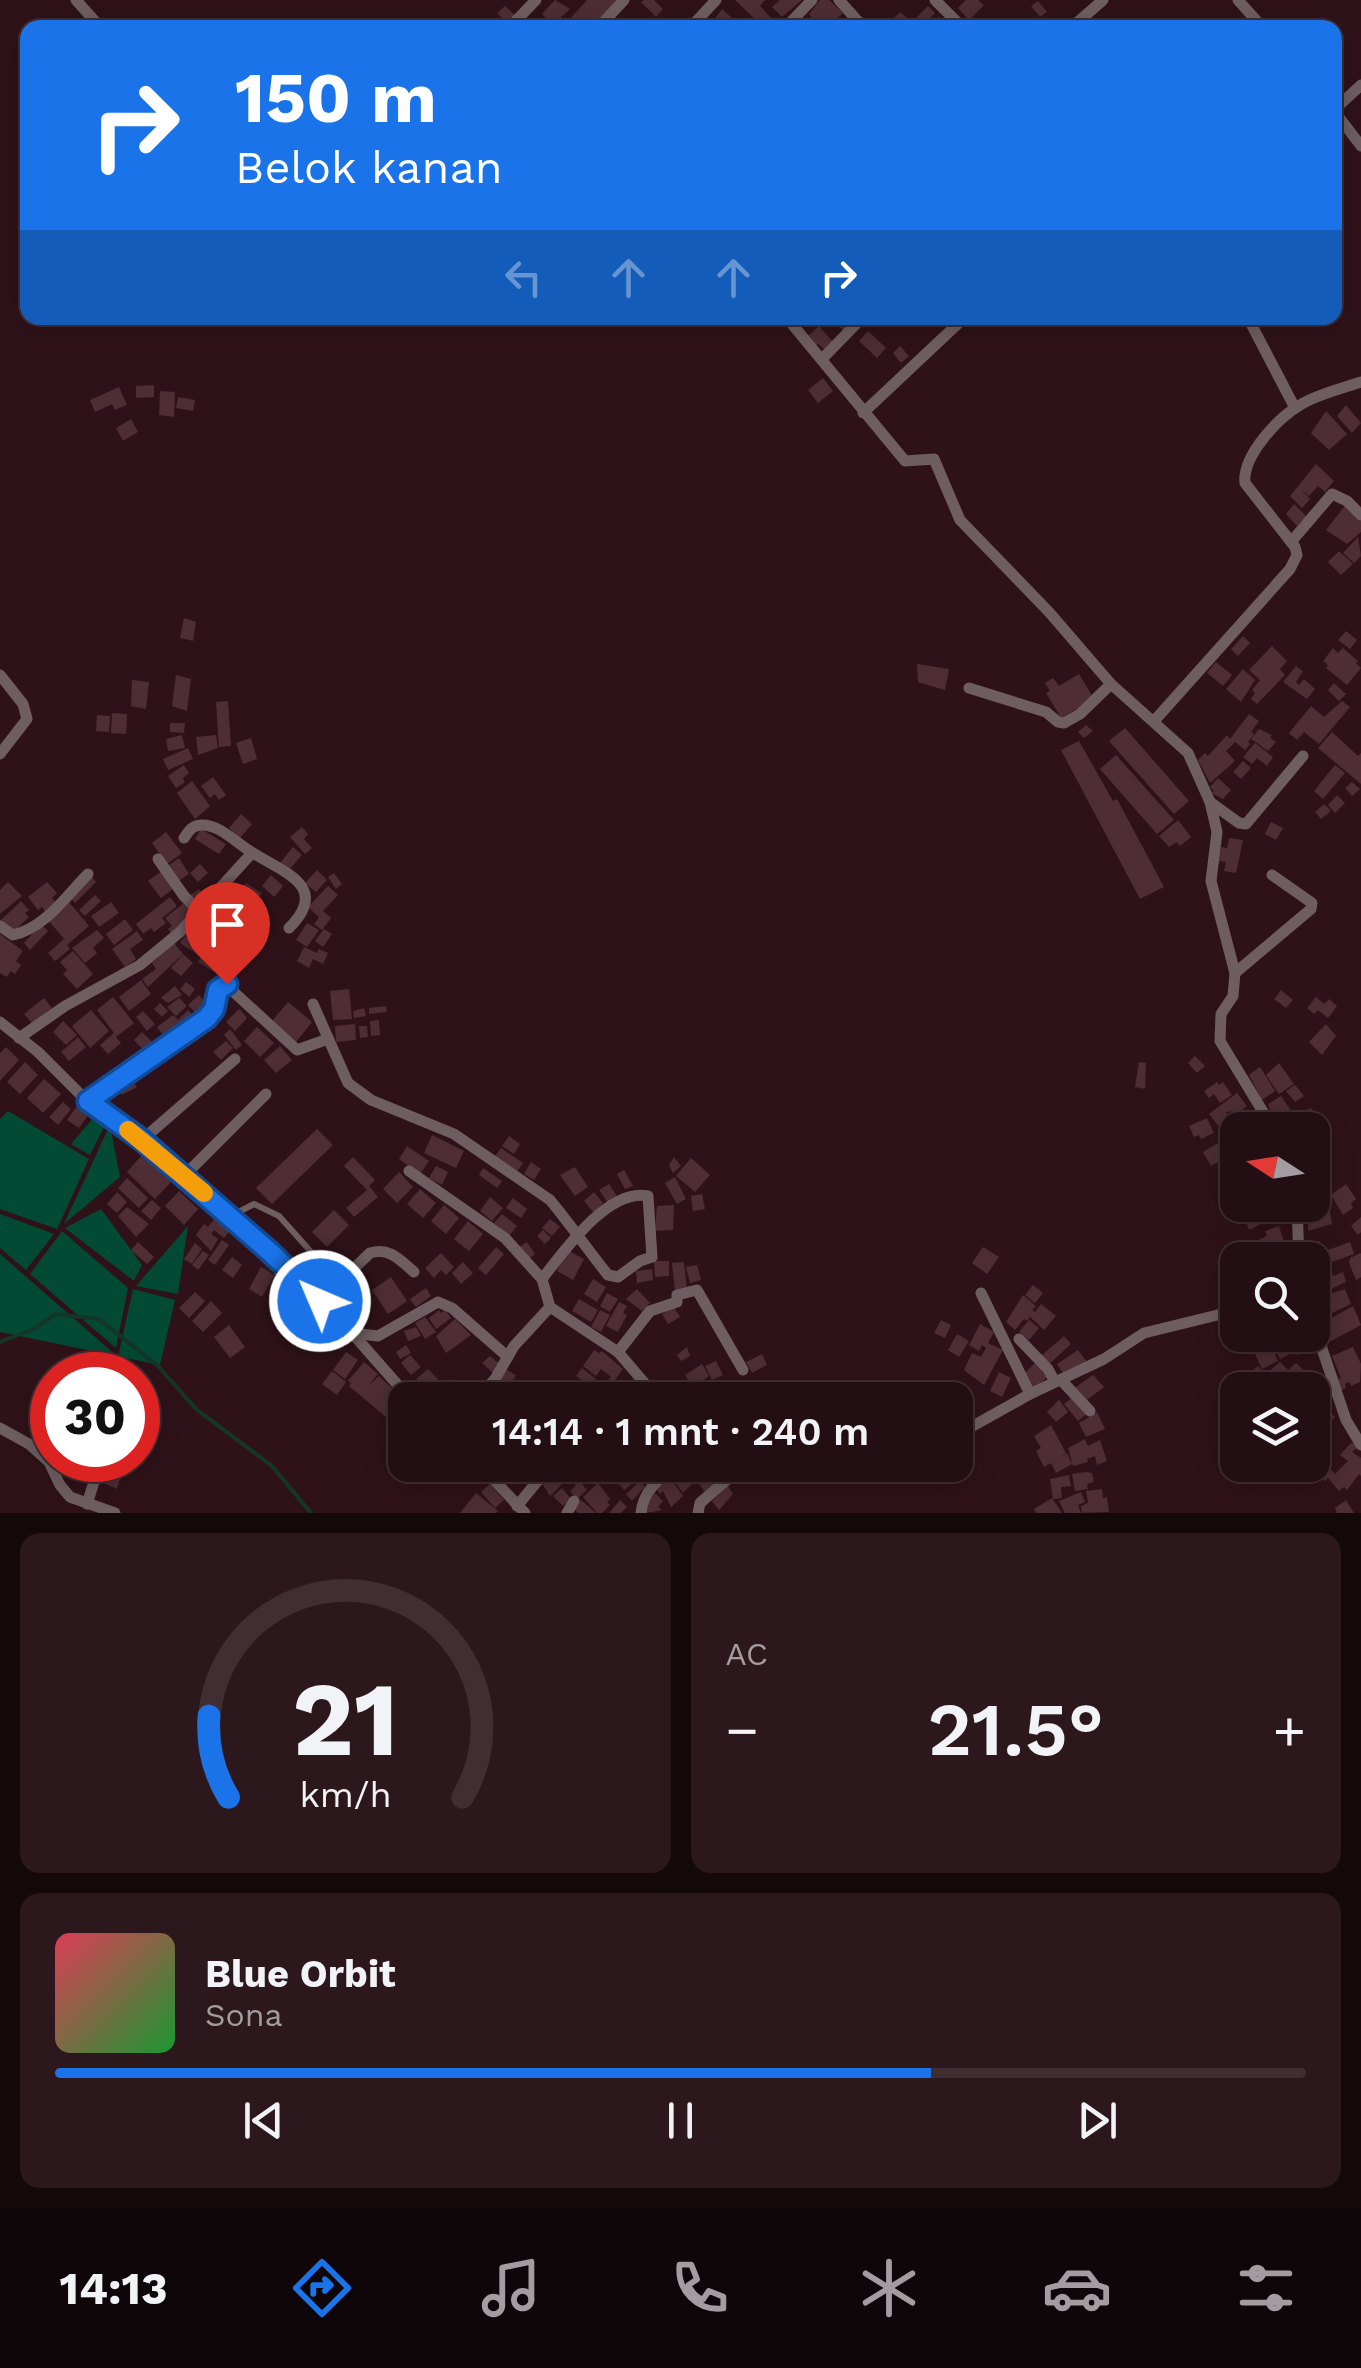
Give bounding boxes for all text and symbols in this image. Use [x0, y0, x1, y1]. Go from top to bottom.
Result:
text: 150 m [235, 57, 437, 139]
icon: right [70, 60, 200, 190]
text: Belok kanan [235, 141, 503, 194]
icon: left [496, 250, 551, 305]
icon: ahead [601, 250, 656, 305]
icon: ahead [706, 250, 761, 305]
icon: right [811, 250, 866, 305]
pin [185, 882, 270, 985]
icon: arrive [200, 897, 255, 952]
north arrow [1220, 1112, 1330, 1222]
map controls [1220, 1112, 1330, 1482]
button: search [1220, 1242, 1330, 1352]
position arrow [268, 1249, 372, 1353]
speed limit sign: 30 [30, 1352, 160, 1482]
button: layers [1220, 1372, 1330, 1482]
text: 14:14 · 1 mnt · 240 m [492, 1410, 869, 1454]
text: AC [726, 1635, 768, 1673]
text: 21 [292, 1658, 399, 1780]
text: 21.5° [928, 1685, 1104, 1773]
text: − [726, 1698, 759, 1762]
text: + [1273, 1698, 1306, 1762]
text: km/h [299, 1774, 391, 1816]
text: Blue Orbit [205, 1952, 396, 1996]
text: Sona [205, 1996, 283, 2034]
icon: previous [236, 2093, 291, 2148]
icon: pause [653, 2093, 708, 2148]
icon: next [1070, 2093, 1125, 2148]
icon: directions [287, 2253, 357, 2323]
icon: music [476, 2253, 546, 2323]
icon: phone [665, 2253, 735, 2323]
icon: climate [854, 2253, 924, 2323]
icon: car [1042, 2253, 1112, 2323]
icon: filters [1231, 2253, 1301, 2323]
text: 14:13 [59, 2262, 168, 2315]

